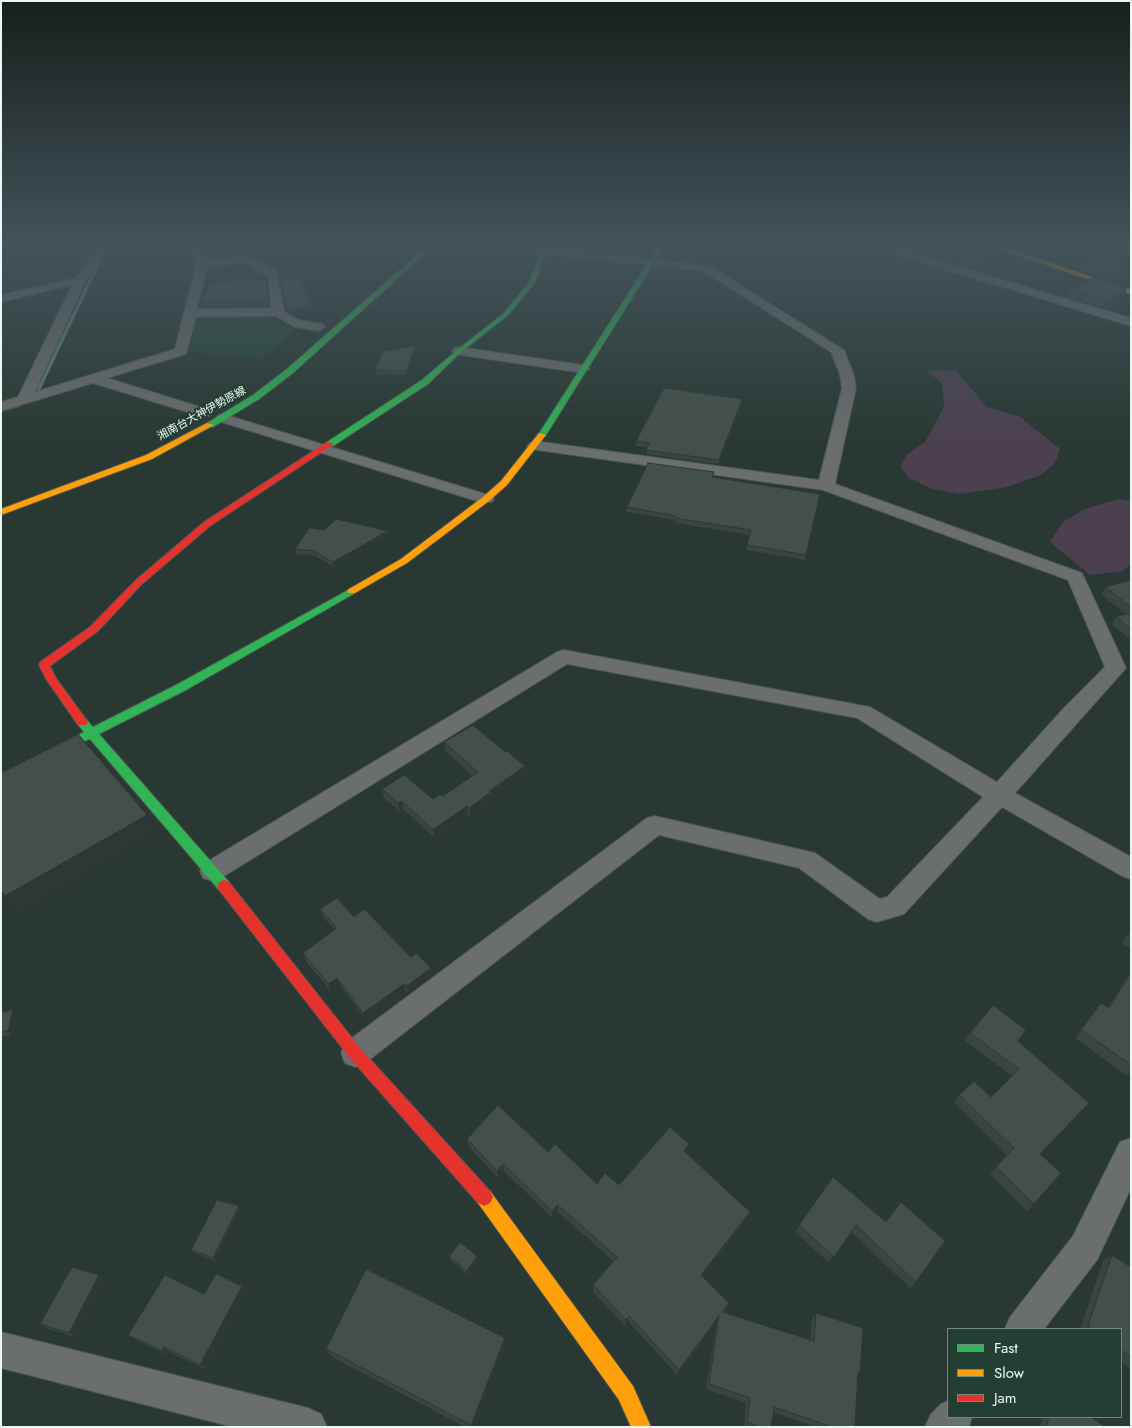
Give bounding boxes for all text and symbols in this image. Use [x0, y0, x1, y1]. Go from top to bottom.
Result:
street label: 湘南台大神伊勢原線 [156, 384, 248, 444]
legend [947, 1328, 1122, 1418]
text: Fast [994, 1337, 1018, 1359]
text: Slow [994, 1362, 1024, 1384]
text: Jam [994, 1387, 1017, 1409]

